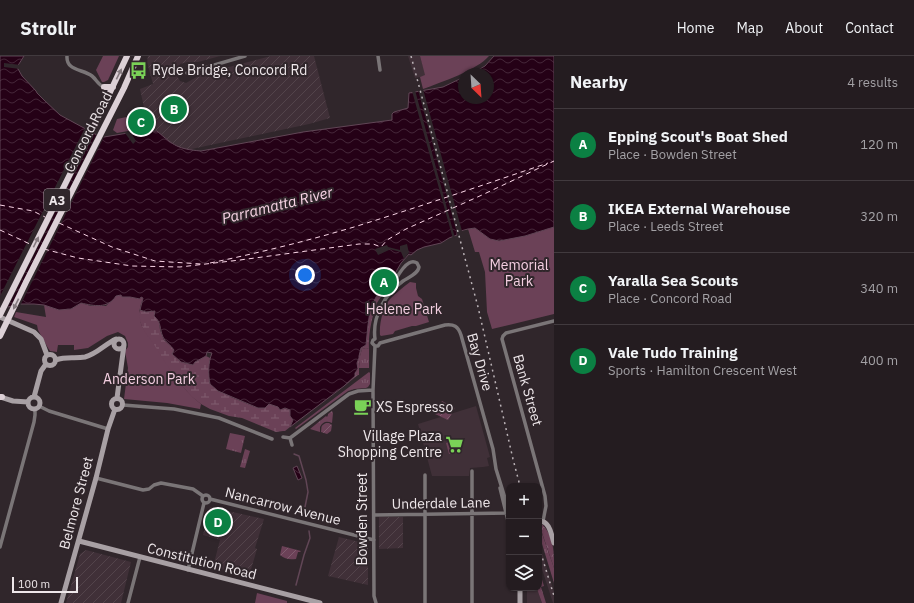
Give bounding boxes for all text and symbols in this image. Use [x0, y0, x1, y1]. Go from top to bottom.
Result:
text: Strollr [20, 16, 76, 40]
text: Home [677, 19, 714, 37]
text: Map [736, 19, 763, 37]
text: About [785, 19, 823, 37]
text: Contact [845, 19, 894, 37]
bus stop icon: Ryde Bridge, Concord Rd [129, 60, 149, 80]
place label: Ryde Bridge, Concord Rd [152, 61, 307, 79]
north arrow [458, 68, 494, 104]
one-way arrow [116, 69, 122, 80]
text: Nearby [570, 71, 628, 93]
text: 4 results [847, 74, 898, 91]
street label: Concord Road [60, 89, 116, 175]
pin: B [161, 94, 187, 124]
pin: C [128, 107, 154, 137]
text: Epping Scout's Boat Shed [608, 127, 788, 146]
text: A [579, 136, 587, 153]
text: 120 m [860, 136, 898, 153]
text: Place · Bowden Street [608, 146, 737, 163]
water label: Parramatta River [220, 182, 335, 228]
road number: A3 [44, 189, 70, 211]
text: IKEA External Warehouse [608, 199, 791, 218]
text: B [579, 208, 587, 225]
text: 320 m [860, 208, 898, 225]
text: Place · Leeds Street [608, 218, 724, 235]
one-way arrow [33, 237, 39, 248]
park label: Memorial Park [489, 256, 549, 290]
your location [295, 265, 315, 285]
pin: A [371, 267, 397, 297]
text: Yaralla Sea Scouts [608, 271, 738, 290]
text: C [579, 280, 587, 297]
text: 340 m [860, 280, 898, 297]
text: Place · Concord Road [608, 290, 732, 307]
one-way arrow [12, 298, 19, 310]
park label: Helene Park [366, 300, 443, 318]
street label: Bay Drive [463, 331, 497, 393]
text: Vale Tudo Training [608, 343, 738, 362]
street label: Bank Street [509, 352, 547, 428]
text: D [578, 352, 588, 369]
text: 400 m [860, 352, 898, 369]
text: Sports · Hamilton Crescent West [608, 362, 797, 379]
park label: Anderson Park [103, 370, 196, 388]
cafe icon: XS Espresso [353, 397, 373, 417]
place label: XS Espresso [376, 398, 453, 416]
place label: Village Plaza Shopping Centre [338, 427, 443, 461]
supermarket icon: Village Plaza Shopping Centre [445, 434, 465, 454]
street label: Belmore Street [55, 455, 97, 551]
street label: Bowden Street [353, 472, 371, 566]
street label: Nancarrow Avenue [223, 483, 343, 529]
map controls [506, 483, 542, 591]
button: + [506, 483, 542, 519]
street label: Underdale Lane [391, 493, 491, 513]
pin: D [205, 507, 231, 537]
button: − [506, 519, 542, 555]
street label: Constitution Road [145, 539, 259, 583]
button: layers [506, 555, 542, 591]
scale bar [12, 575, 78, 594]
text: 100 m [18, 577, 50, 591]

